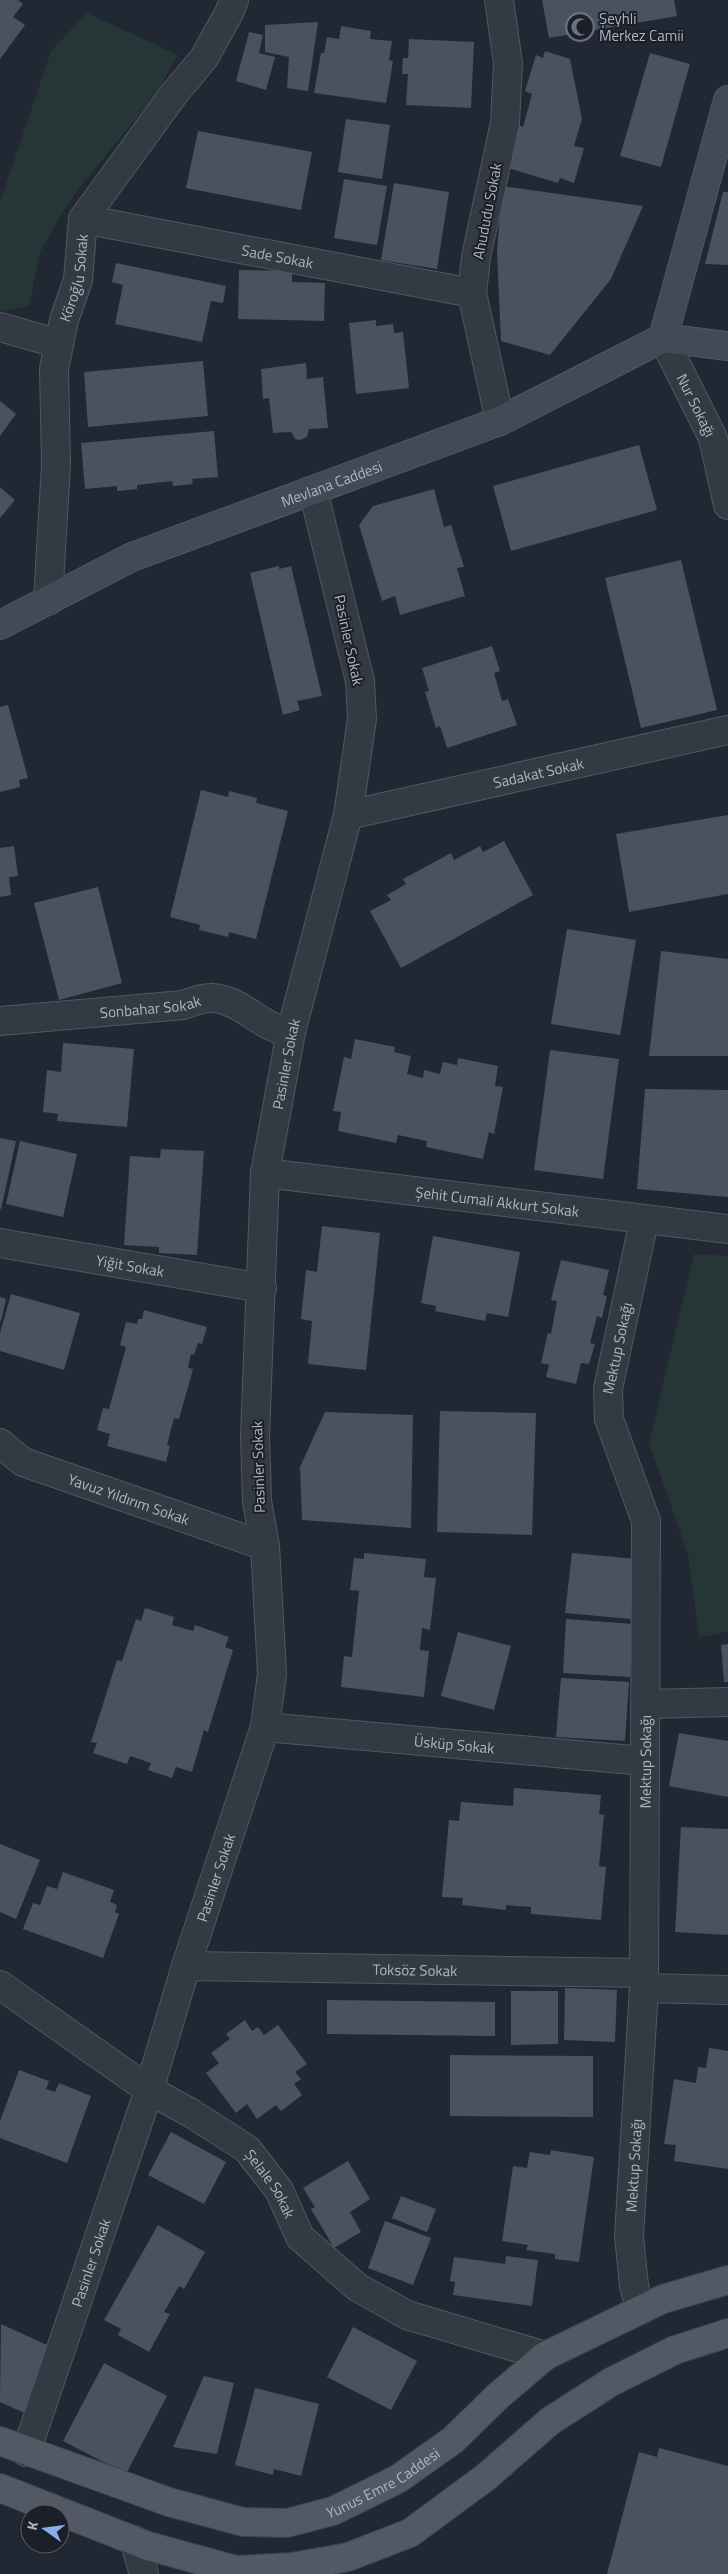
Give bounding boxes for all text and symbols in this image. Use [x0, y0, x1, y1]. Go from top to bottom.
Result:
place label: Şeyhli Merkez Camii [599, 7, 684, 47]
mosque icon: Şeyhli Merkez Camii [565, 12, 595, 42]
street label: Ahududu Sokak [466, 161, 508, 261]
street label: Köroğlu Sokak [53, 233, 93, 325]
street label: Sade Sokak [240, 238, 315, 274]
street label: Nur Sokağı [671, 369, 722, 441]
street label: Mevlana Caddesi [277, 454, 385, 513]
street label: Pasinler Sokak [328, 593, 370, 687]
street label: Sadakat Sokak [491, 751, 586, 794]
street label: Sonbahar Sokak [99, 988, 203, 1024]
street label: Pasinler Sokak [265, 1016, 306, 1111]
street label: Şehit Cumali Akkurt Sokak [414, 1180, 580, 1222]
street label: Yiğit Sokak [94, 1248, 166, 1283]
street label: Mektup Sokağı [596, 1300, 638, 1396]
street label: Pasinler Sokak [245, 1421, 271, 1513]
street label: Yavuz Yıldırım Sokak [65, 1467, 193, 1531]
street label: Mektup Sokağı [633, 1715, 657, 1808]
street label: Üsküp Sokak [413, 1729, 496, 1759]
street label: Pasinler Sokak [190, 1830, 241, 1925]
street label: Toksöz Sokak [373, 1957, 457, 1982]
street label: Mektup Sokağı [619, 2118, 648, 2213]
street label: Şelale Sokak [240, 2144, 302, 2222]
street label: Pasinler Sokak [65, 2215, 116, 2310]
street label: Yunus Emre Caddesi [324, 2442, 444, 2524]
north arrow [20, 2504, 70, 2554]
text: K [21, 2518, 43, 2532]

